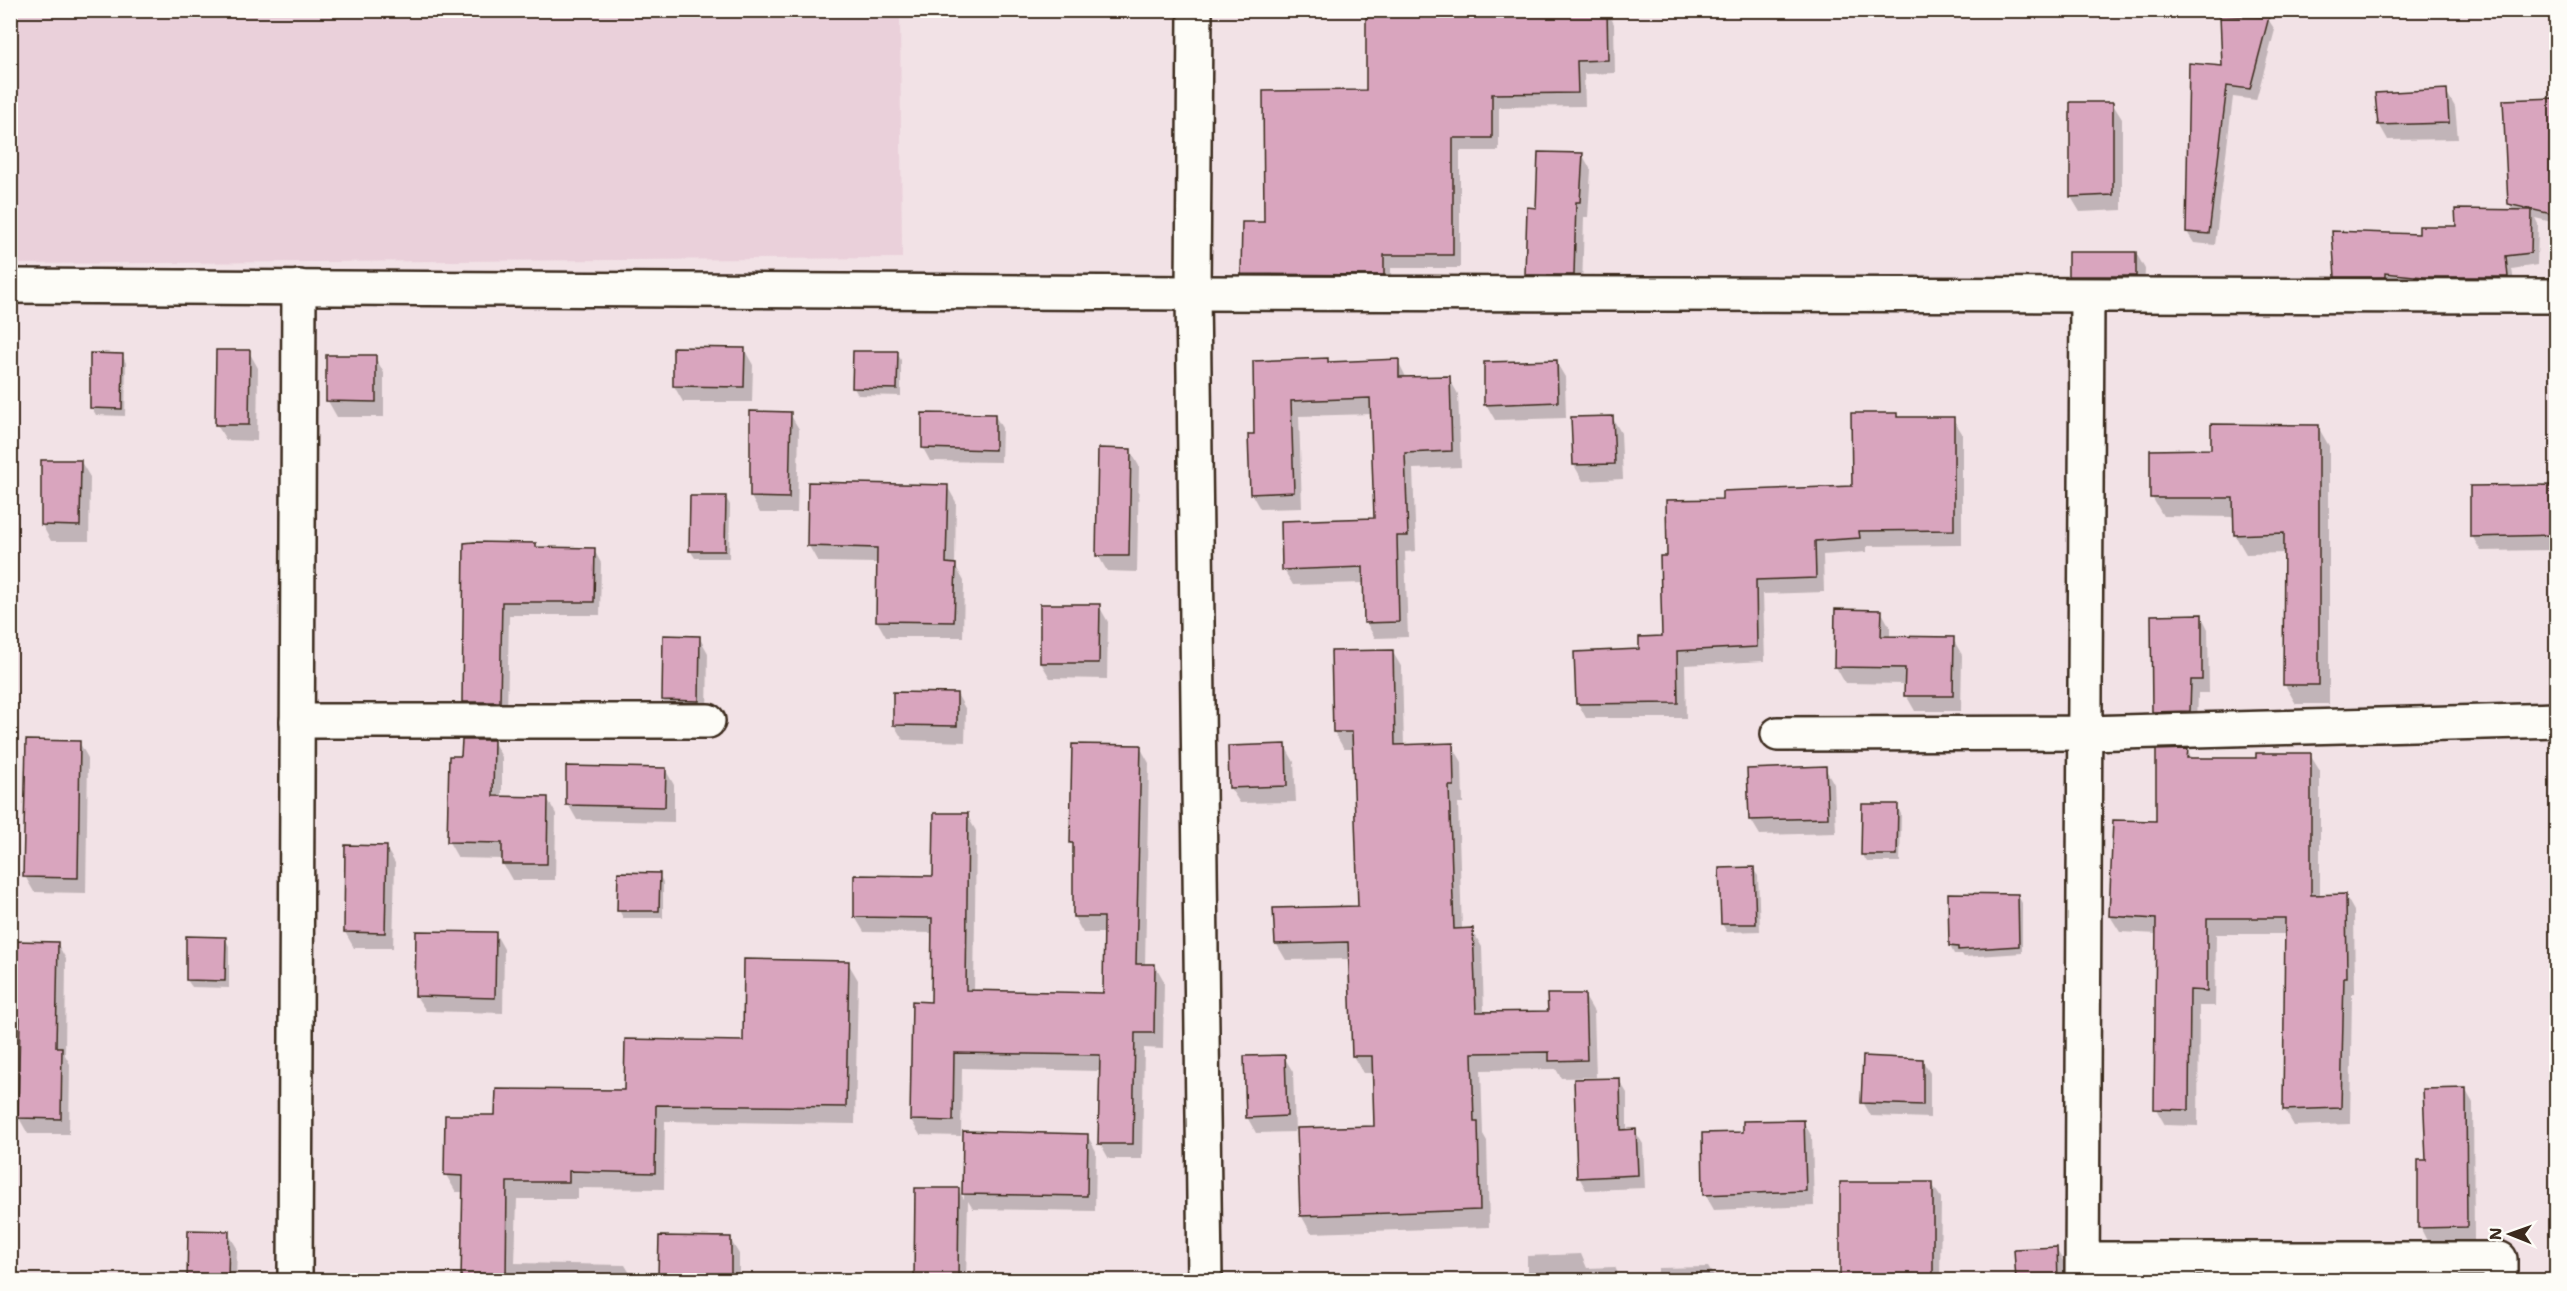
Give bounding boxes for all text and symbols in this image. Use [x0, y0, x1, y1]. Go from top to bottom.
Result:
north arrow [2480, 1204, 2540, 1264]
text: N [2485, 1227, 2506, 1240]

